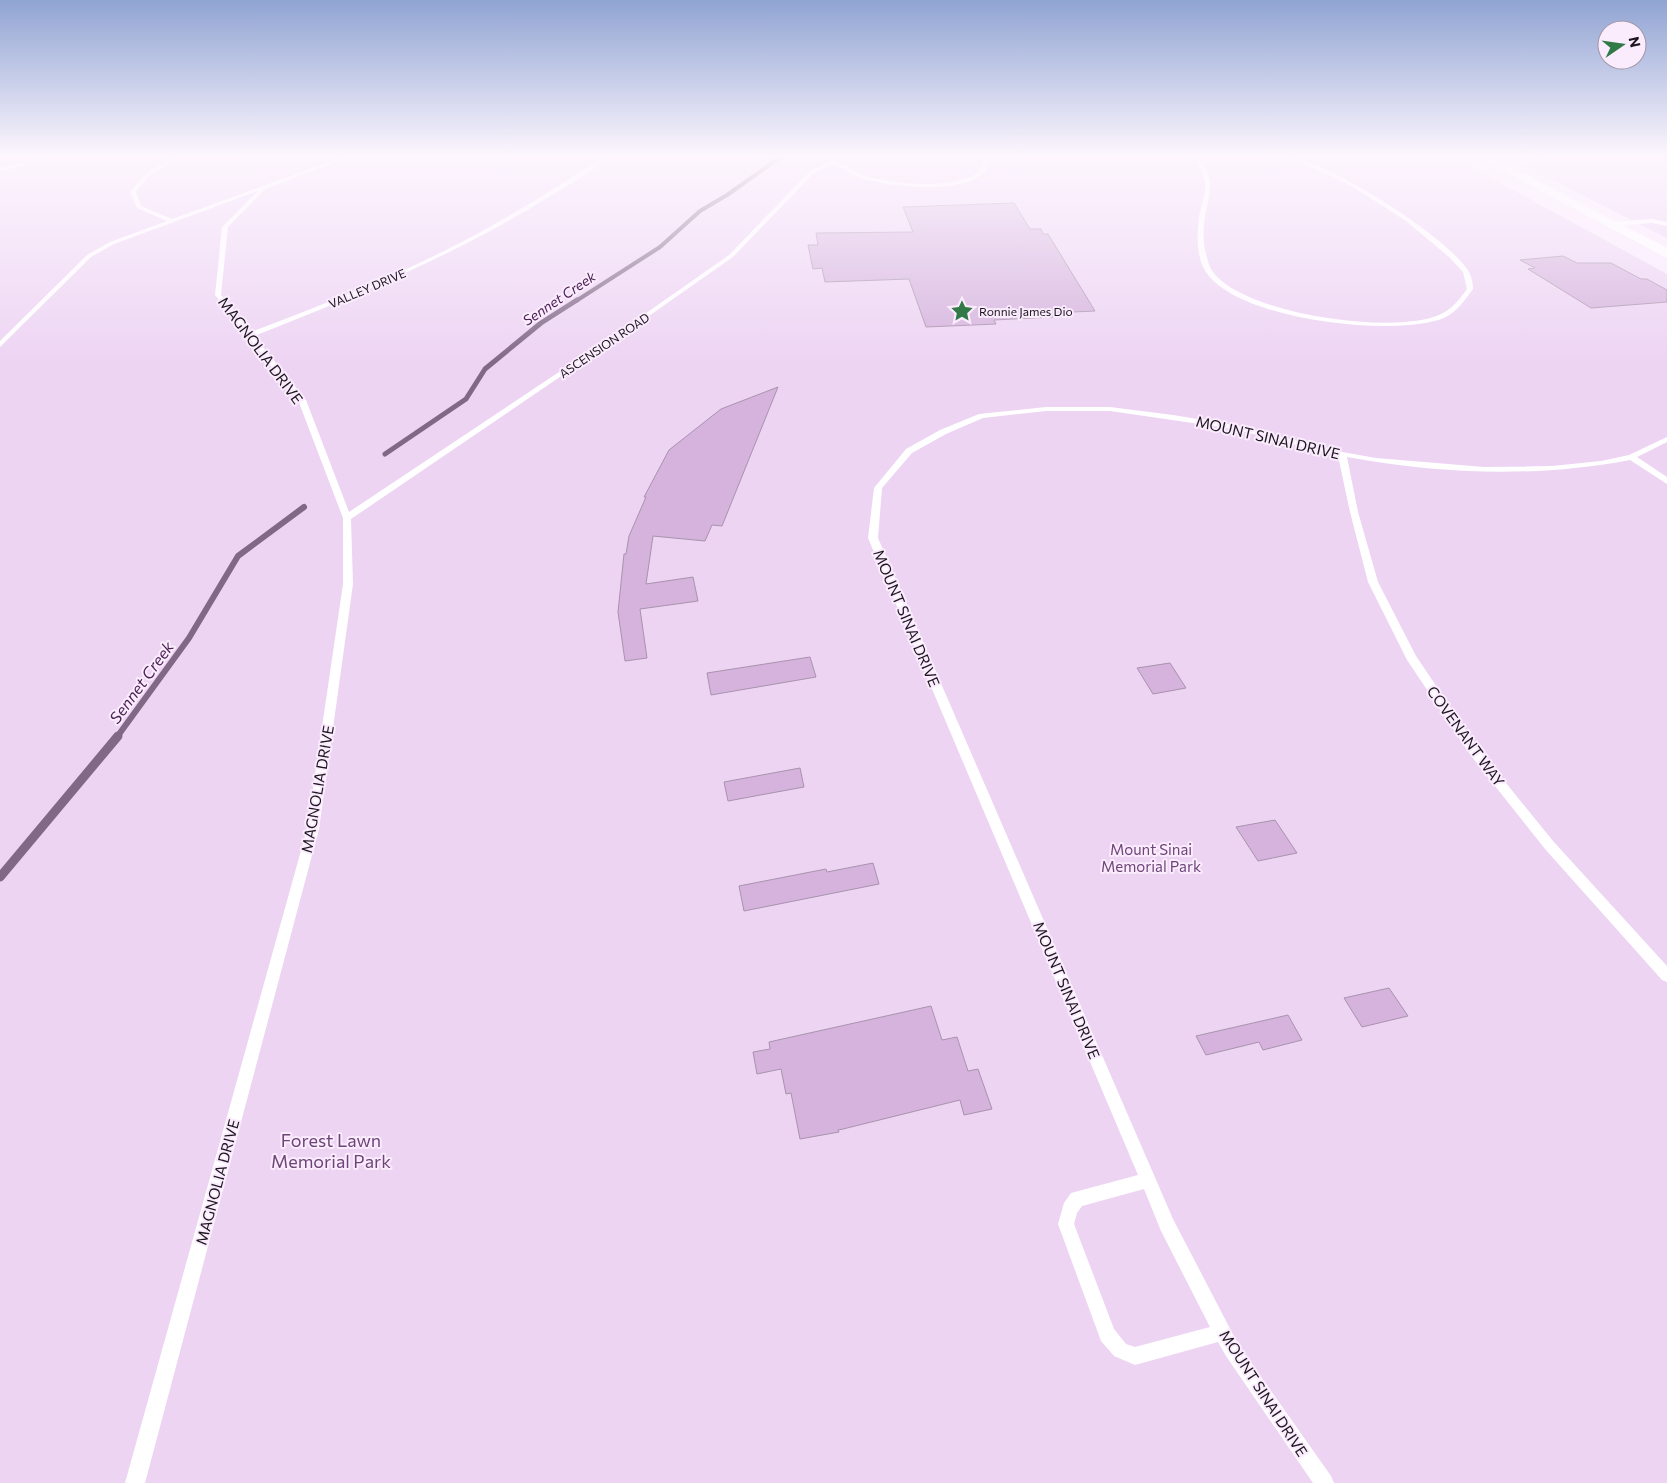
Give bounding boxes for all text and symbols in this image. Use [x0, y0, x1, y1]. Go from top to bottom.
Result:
north arrow [1597, 20, 1647, 70]
text: N [1626, 35, 1645, 49]
street label: VALLEY DRIVE [326, 265, 408, 311]
water label: Sennet Creek [519, 267, 599, 329]
street label: MAGNOLIA DRIVE [215, 293, 307, 407]
place icon: Ronnie James Dio [949, 298, 975, 324]
place label: Ronnie James Dio [979, 304, 1073, 319]
street label: ASCENSION ROAD [556, 310, 652, 380]
street label: MOUNT SINAI DRIVE [1194, 412, 1342, 462]
street label: MOUNT SINAI DRIVE [870, 547, 944, 689]
water label: Sennet Creek [105, 637, 177, 727]
street label: COVENANT WAY [1423, 682, 1509, 790]
street label: MAGNOLIA DRIVE [297, 724, 337, 854]
park label: Mount Sinai Memorial Park [1101, 840, 1201, 875]
street label: MOUNT SINAI DRIVE [1030, 919, 1104, 1061]
street label: MAGNOLIA DRIVE [192, 1117, 242, 1247]
park label: Forest Lawn Memorial Park [271, 1129, 391, 1172]
street label: MOUNT SINAI DRIVE [1216, 1326, 1312, 1460]

